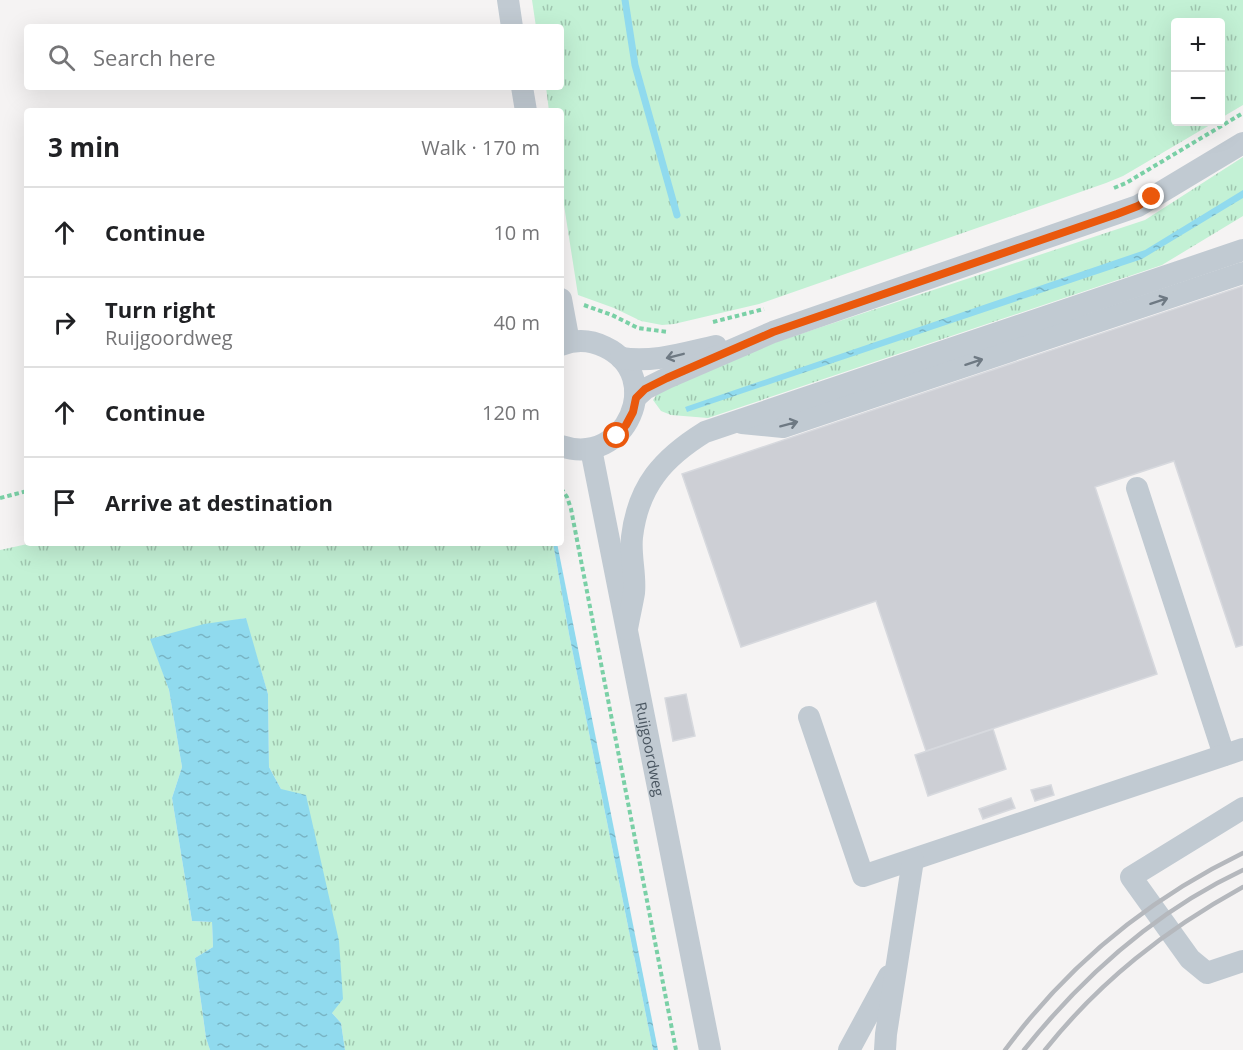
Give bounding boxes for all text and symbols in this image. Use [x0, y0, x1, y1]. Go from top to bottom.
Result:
map controls [1171, 18, 1225, 126]
button: + [1171, 18, 1225, 72]
search box [24, 24, 564, 90]
icon: search [45, 41, 78, 74]
text: Search here [93, 42, 216, 72]
button: − [1171, 72, 1225, 126]
text: 3 min [48, 129, 120, 165]
text: Walk · 170 m [421, 134, 540, 161]
route end [1138, 183, 1164, 209]
icon: ahead [48, 216, 81, 249]
text: Continue [105, 217, 205, 247]
text: 10 m [493, 219, 540, 246]
text: Turn right [105, 294, 216, 324]
one-way arrow [1149, 294, 1168, 305]
icon: right [48, 306, 81, 339]
text: 40 m [493, 309, 540, 336]
text: Ruijgoordweg [105, 324, 233, 351]
one-way arrow [666, 350, 685, 362]
one-way arrow [965, 356, 983, 367]
icon: ahead [48, 396, 81, 429]
text: Continue [105, 397, 205, 427]
text: 120 m [482, 399, 540, 426]
one-way arrow [779, 417, 798, 429]
route start [603, 422, 629, 448]
icon: arrive [48, 486, 81, 519]
text: Arrive at destination [105, 487, 333, 517]
street label: Ruijgoordweg [631, 700, 670, 798]

